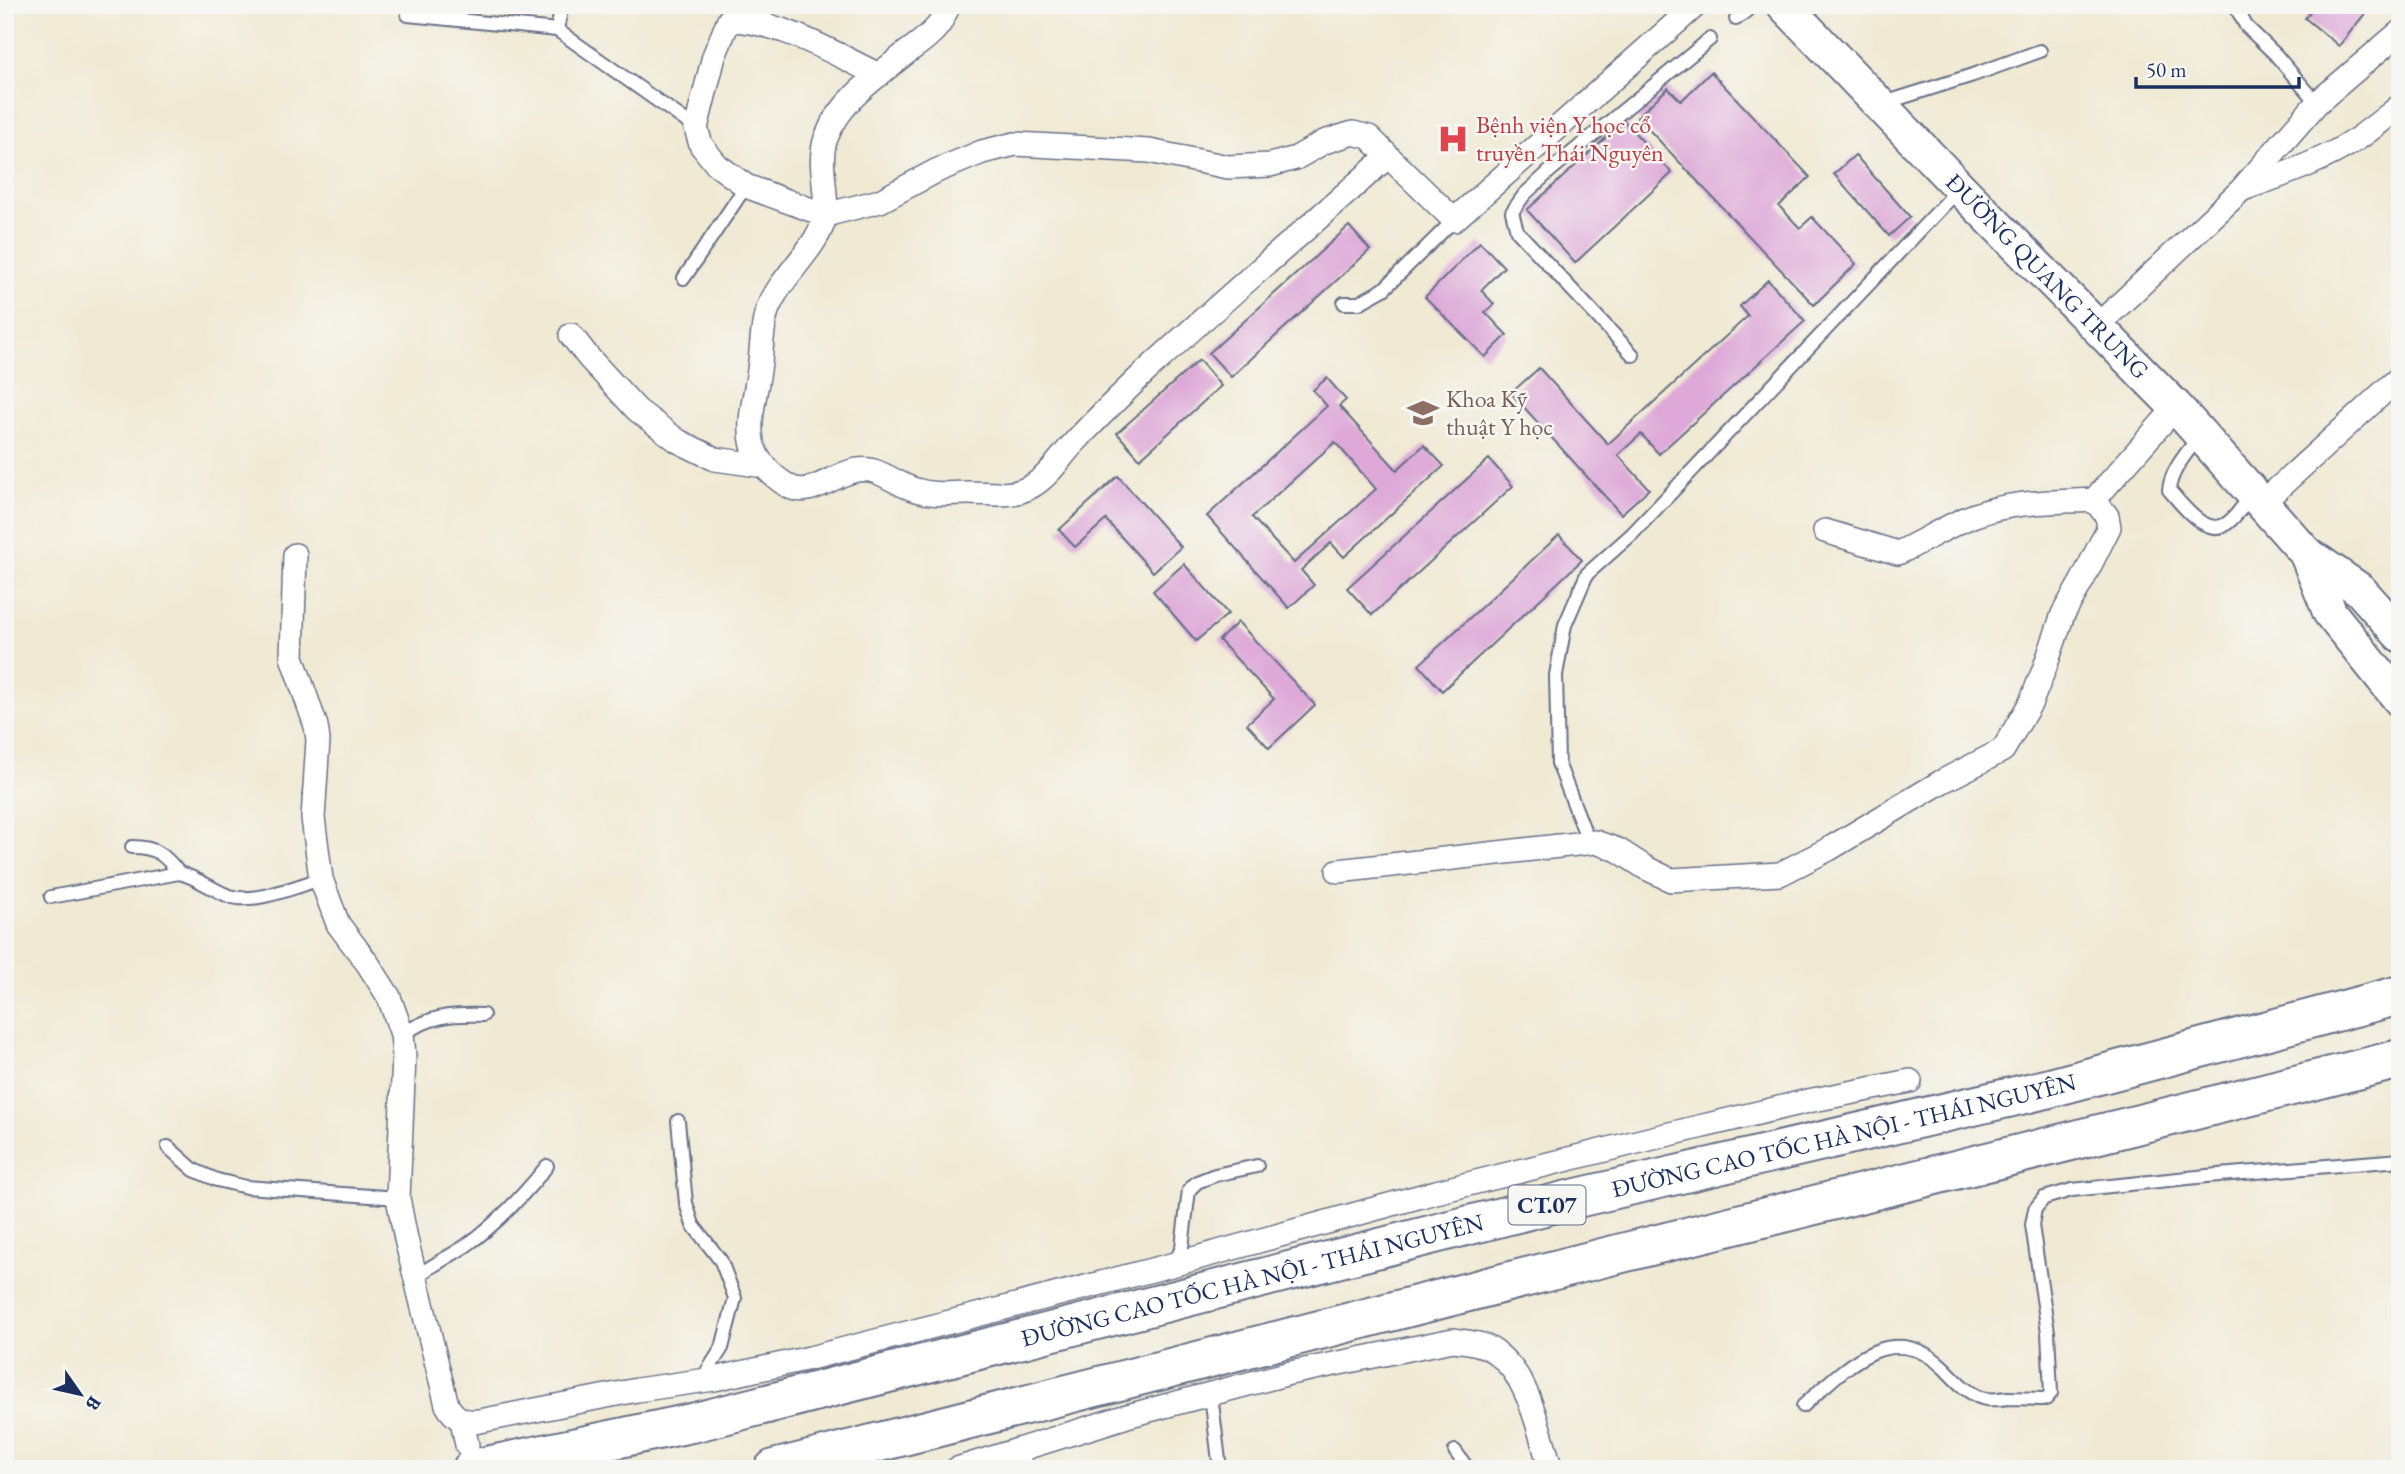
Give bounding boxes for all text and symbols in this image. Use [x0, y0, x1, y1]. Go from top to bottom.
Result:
scale bar [2136, 46, 2298, 90]
text: 50 m [2146, 56, 2187, 83]
place label: Bệnh viện Y học cổ truyền Thái Nguyên [1476, 109, 1664, 168]
hospital icon: Bệnh viện Y học cổ truyền Thái Nguyên [1436, 122, 1470, 156]
street label: ĐƯỜNG QUANG TRUNG [1939, 167, 2156, 385]
place label: Khoa Kỹ thuật Y học [1446, 383, 1553, 442]
school or university icon: Khoa Kỹ thuật Y học [1406, 396, 1440, 430]
street label: ĐƯỜNG CAO TỐC HÀ NỘI - THÁI NGUYÊN [1609, 1066, 2079, 1204]
road number: CT.07 [1508, 1186, 1586, 1224]
street label: ĐƯỜNG CAO TỐC HÀ NỘI - THÁI NGUYÊN [1018, 1206, 1487, 1354]
north arrow [46, 1358, 116, 1428]
text: B [80, 1391, 107, 1415]

